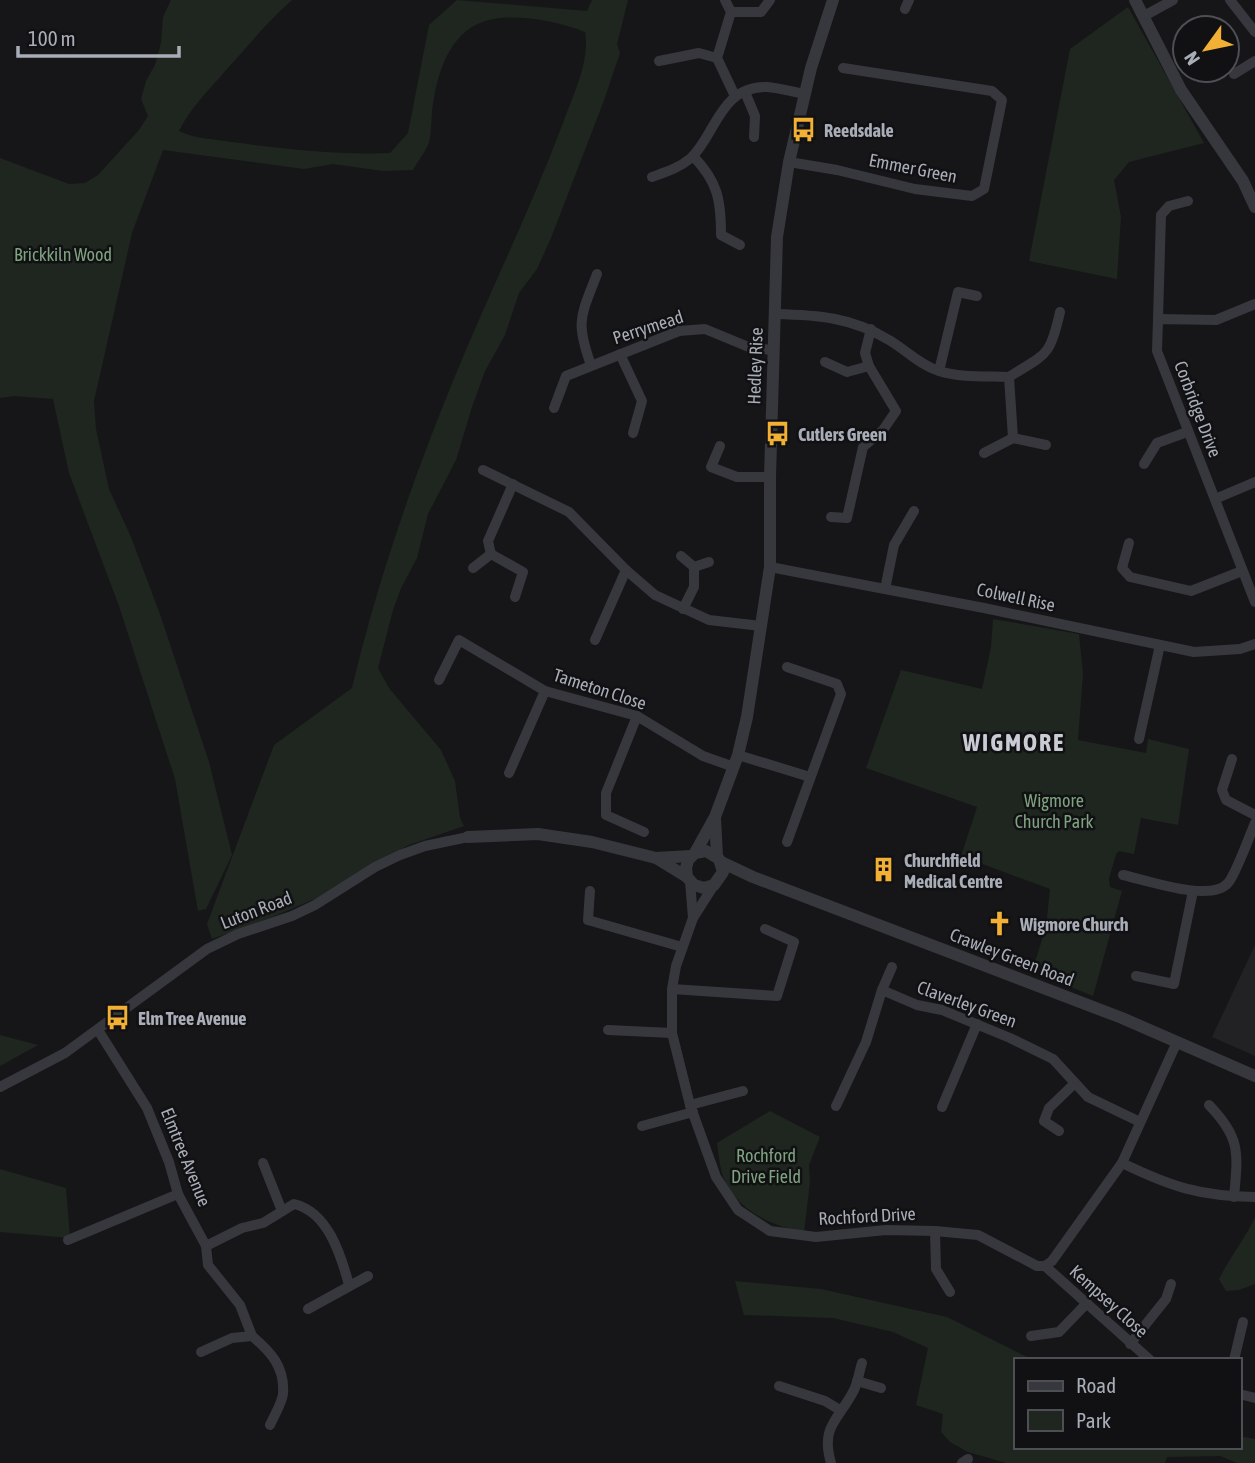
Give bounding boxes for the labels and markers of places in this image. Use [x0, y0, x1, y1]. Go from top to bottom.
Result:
bus stop icon: Reedsdale [790, 116, 818, 144]
place label: Reedsdale [824, 120, 894, 141]
bus stop icon: Cutlers Green [764, 420, 792, 448]
place label: Cutlers Green [798, 424, 887, 445]
place label: Churchfield Medical Centre [904, 850, 1003, 892]
building icon: Churchfield Medical Centre [870, 856, 898, 884]
church icon: Wigmore Church [986, 910, 1014, 938]
place label: Wigmore Church [1019, 914, 1129, 935]
bus stop icon: Elm Tree Avenue [104, 1004, 132, 1032]
place label: Elm Tree Avenue [138, 1008, 247, 1029]

